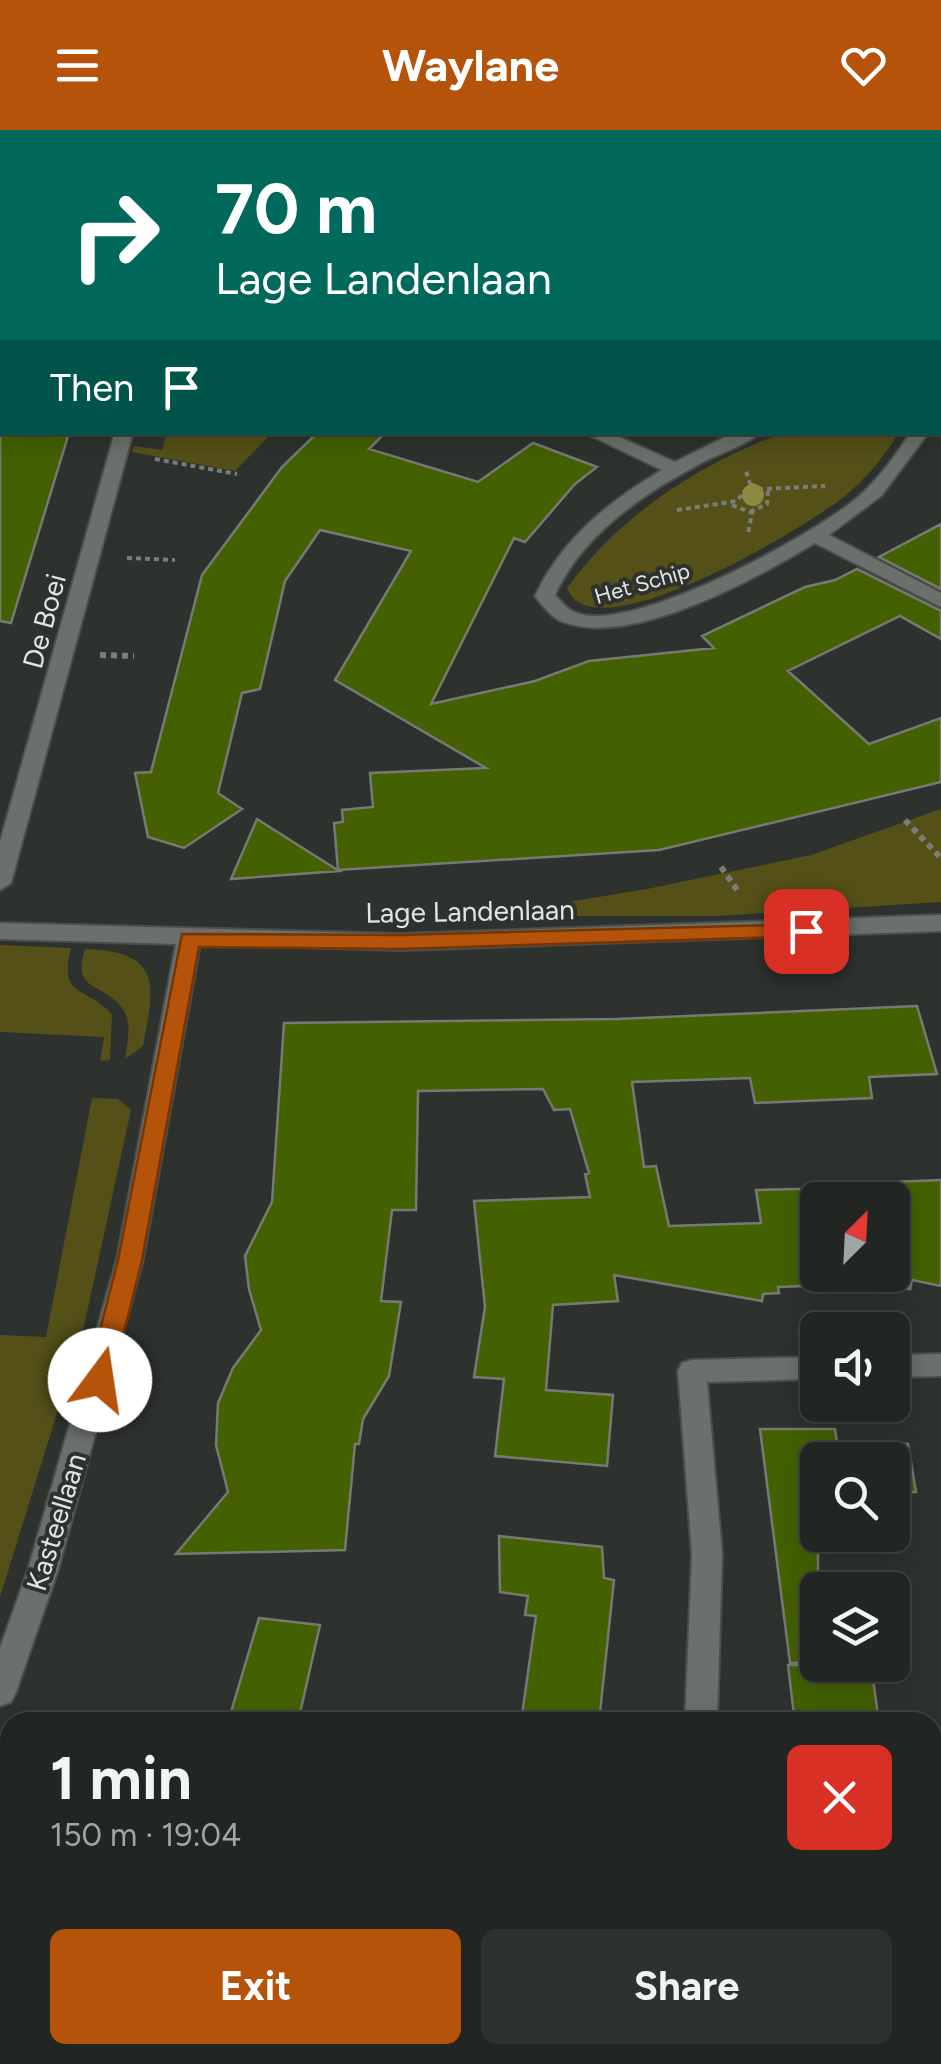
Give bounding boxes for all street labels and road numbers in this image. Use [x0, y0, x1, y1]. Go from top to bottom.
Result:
street label: Het Schip [591, 557, 693, 610]
street label: De Boei [15, 570, 73, 672]
street label: Lage Landenlaan [365, 892, 575, 930]
street label: Kasteellaan [19, 1449, 93, 1595]

